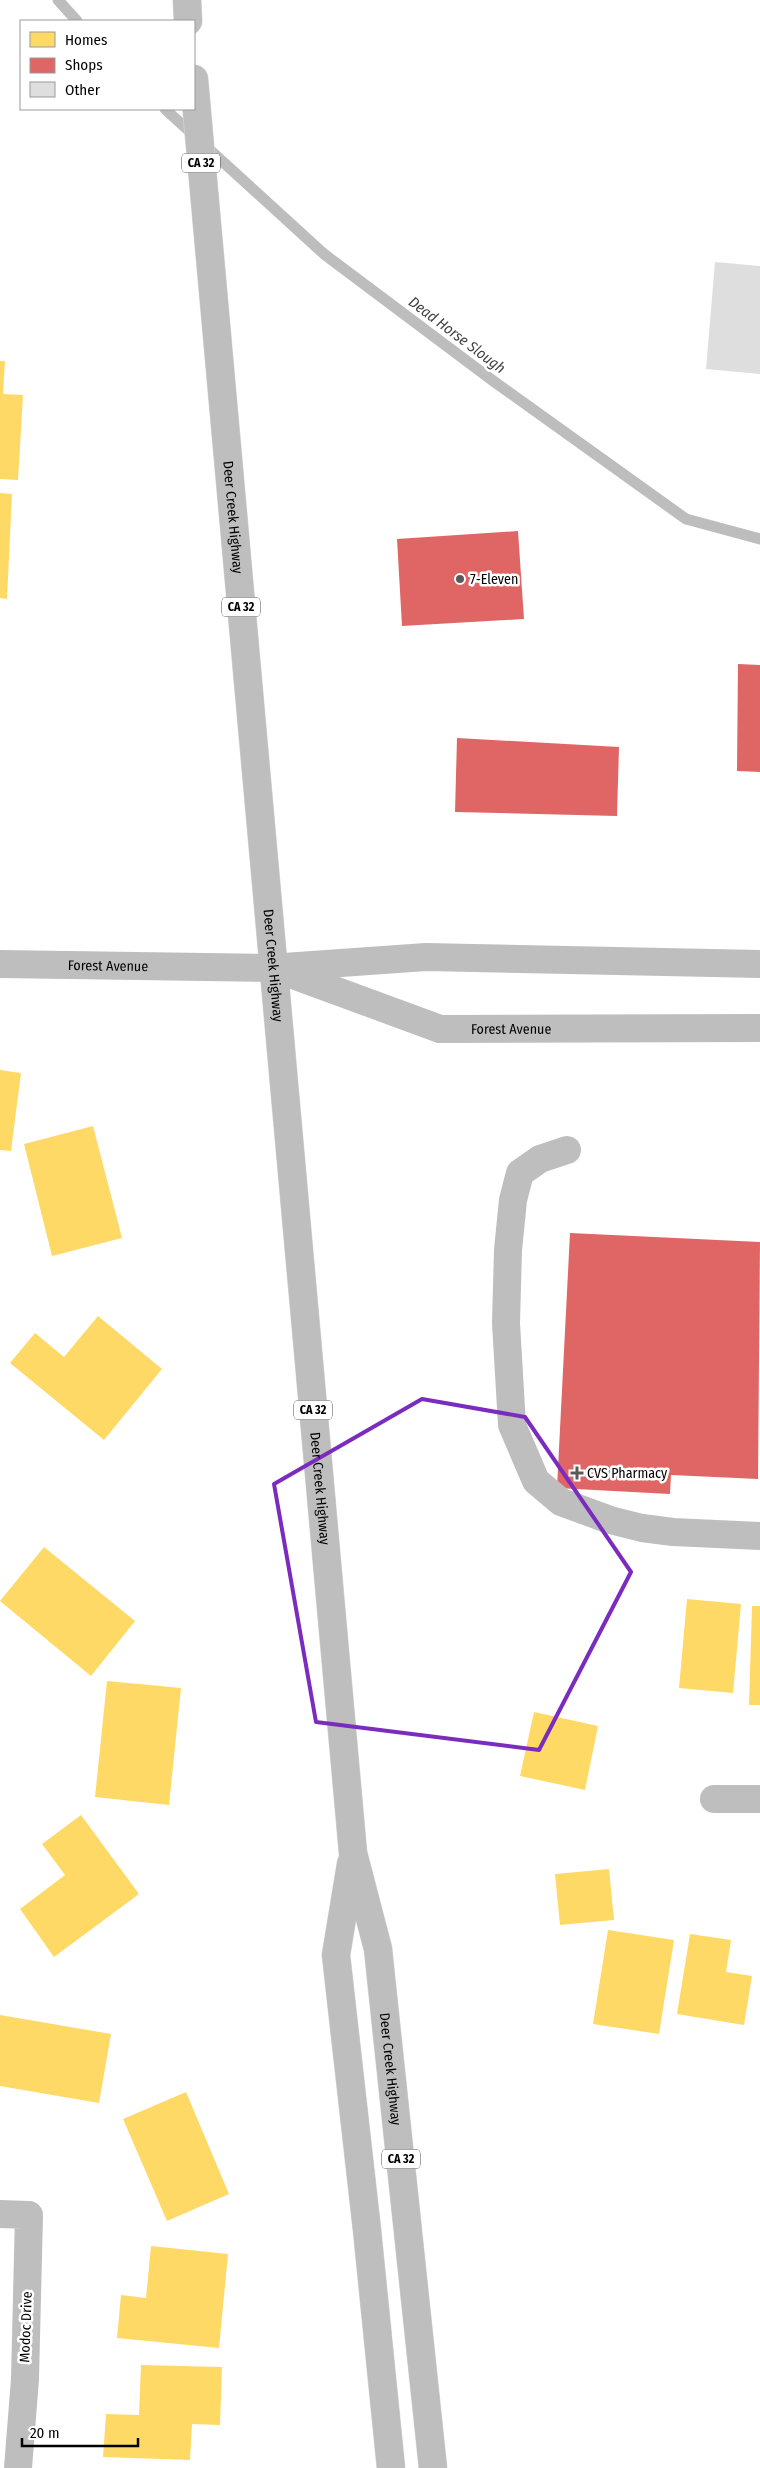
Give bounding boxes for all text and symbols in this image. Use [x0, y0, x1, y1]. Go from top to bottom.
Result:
legend [20, 20, 195, 110]
text: Homes [65, 31, 107, 49]
text: Shops [65, 56, 103, 74]
text: Other [65, 81, 101, 99]
road number: CA 32 [182, 154, 220, 172]
water label: Dead Horse Slough [405, 293, 509, 377]
street label: Deer Creek Highway [220, 460, 247, 575]
place label: 7-Eleven [470, 571, 518, 588]
marker: 7-Eleven [454, 573, 466, 585]
road number: CA 32 [222, 598, 260, 616]
street label: Deer Creek Highway [260, 908, 287, 1023]
street label: Forest Avenue [68, 956, 148, 975]
street label: Forest Avenue [471, 1020, 551, 1037]
road number: CA 32 [294, 1400, 332, 1420]
street label: Deer Creek Highway [307, 1431, 334, 1546]
place label: CVS Pharmacy [587, 1465, 668, 1482]
marker: CVS Pharmacy [571, 1467, 583, 1479]
street label: Deer Creek Highway [376, 2012, 405, 2127]
road number: CA 32 [382, 2150, 420, 2168]
street label: Modoc Drive [16, 2291, 36, 2363]
scale bar [22, 2416, 139, 2448]
text: 20 m [30, 2424, 60, 2442]

